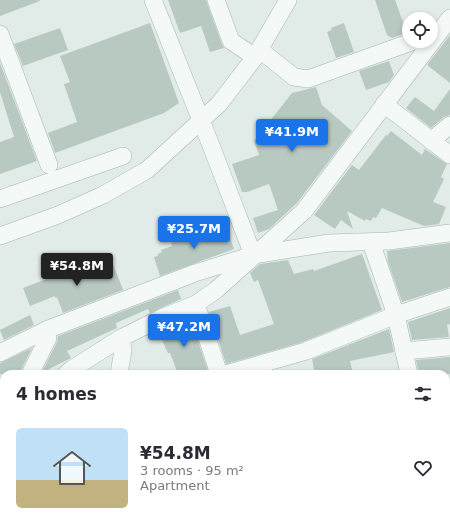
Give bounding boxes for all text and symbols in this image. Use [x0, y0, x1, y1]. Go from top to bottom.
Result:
map controls [402, 12, 438, 48]
button: locate [402, 12, 438, 48]
pin: ¥41.9M [259, 119, 325, 153]
text: ¥41.9M [265, 124, 319, 139]
pin: ¥25.7M [161, 216, 227, 250]
text: ¥25.7M [167, 221, 221, 236]
pin: ¥54.8M [44, 253, 110, 287]
text: ¥54.8M [50, 258, 104, 273]
pin: ¥47.2M [151, 314, 217, 348]
text: ¥47.2M [157, 319, 211, 334]
icon: filters [412, 383, 434, 405]
text: 4 homes [16, 384, 97, 404]
text: ¥54.8M [140, 443, 211, 463]
icon: home [48, 444, 96, 492]
icon: heart [412, 457, 434, 479]
text: 3 rooms · 95 m² [140, 463, 244, 478]
text: Apartment [140, 478, 210, 493]

